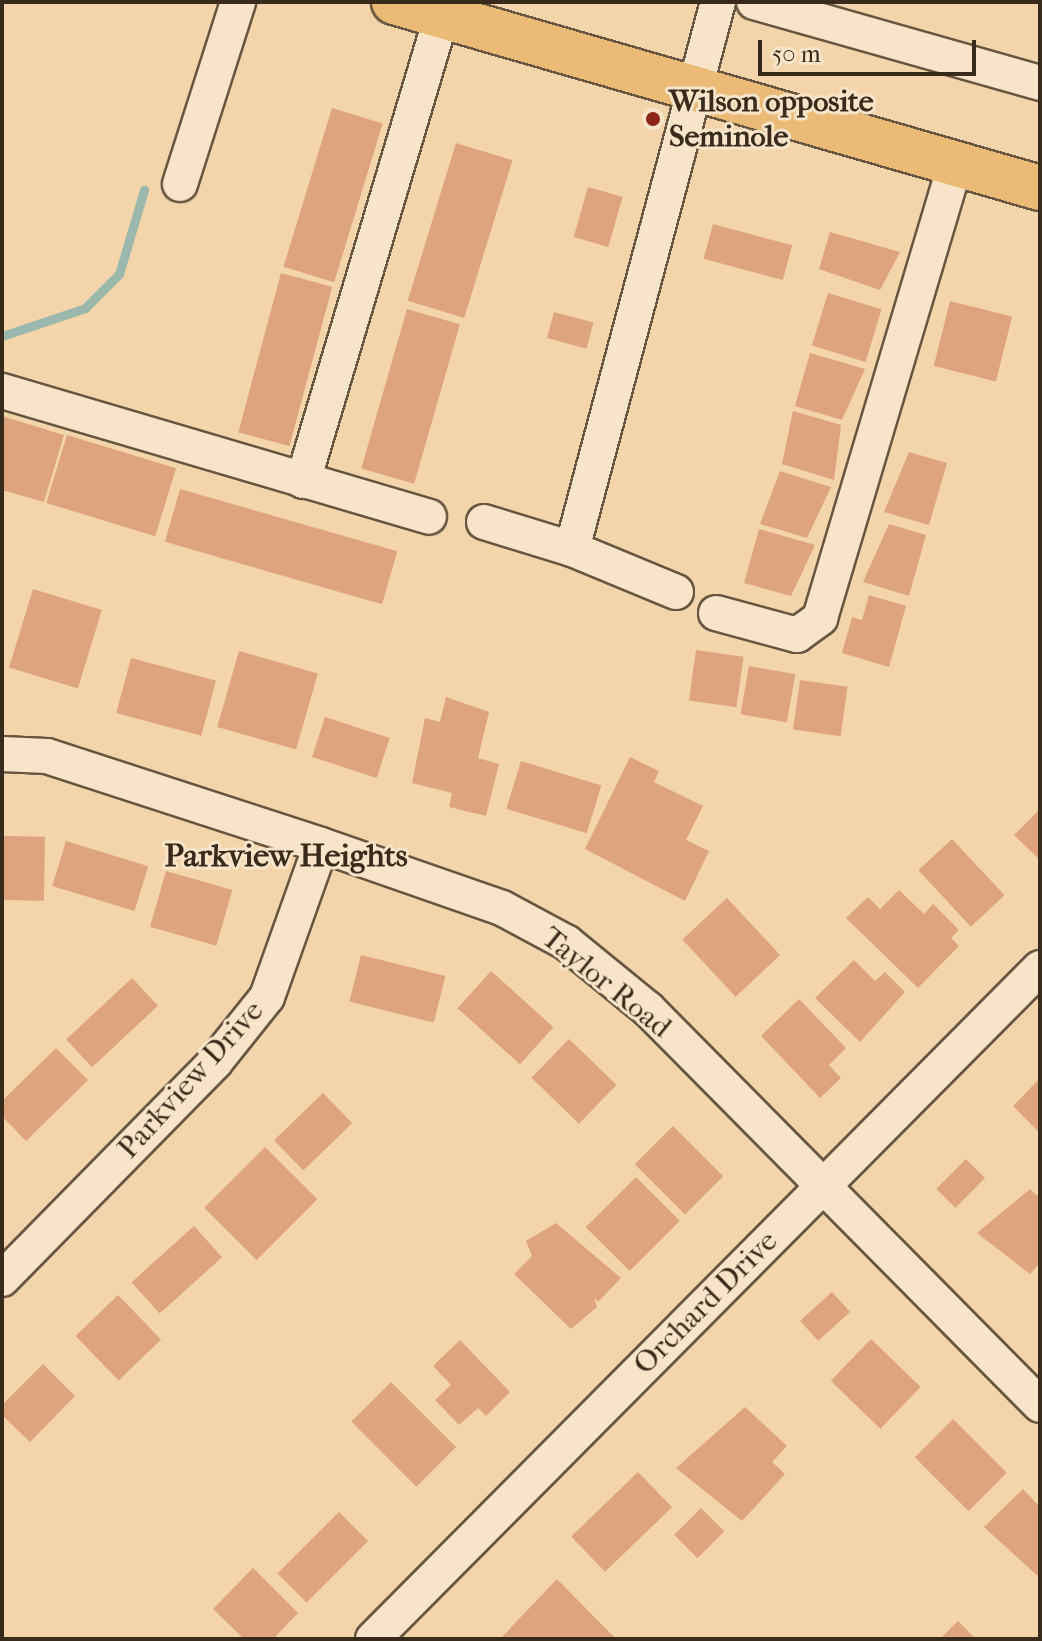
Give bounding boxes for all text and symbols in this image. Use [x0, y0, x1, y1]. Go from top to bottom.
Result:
scale bar [762, 24, 980, 74]
text: 50 m [772, 40, 821, 68]
place label: Wilson opposite Seminole [669, 84, 874, 154]
marker: Wilson opposite Seminole [644, 110, 662, 128]
district label: Parkview Heights [164, 837, 408, 875]
street label: Taylor Road [534, 920, 678, 1046]
street label: Parkview Drive [111, 994, 271, 1166]
street label: Orchard Drive [627, 1224, 785, 1382]

